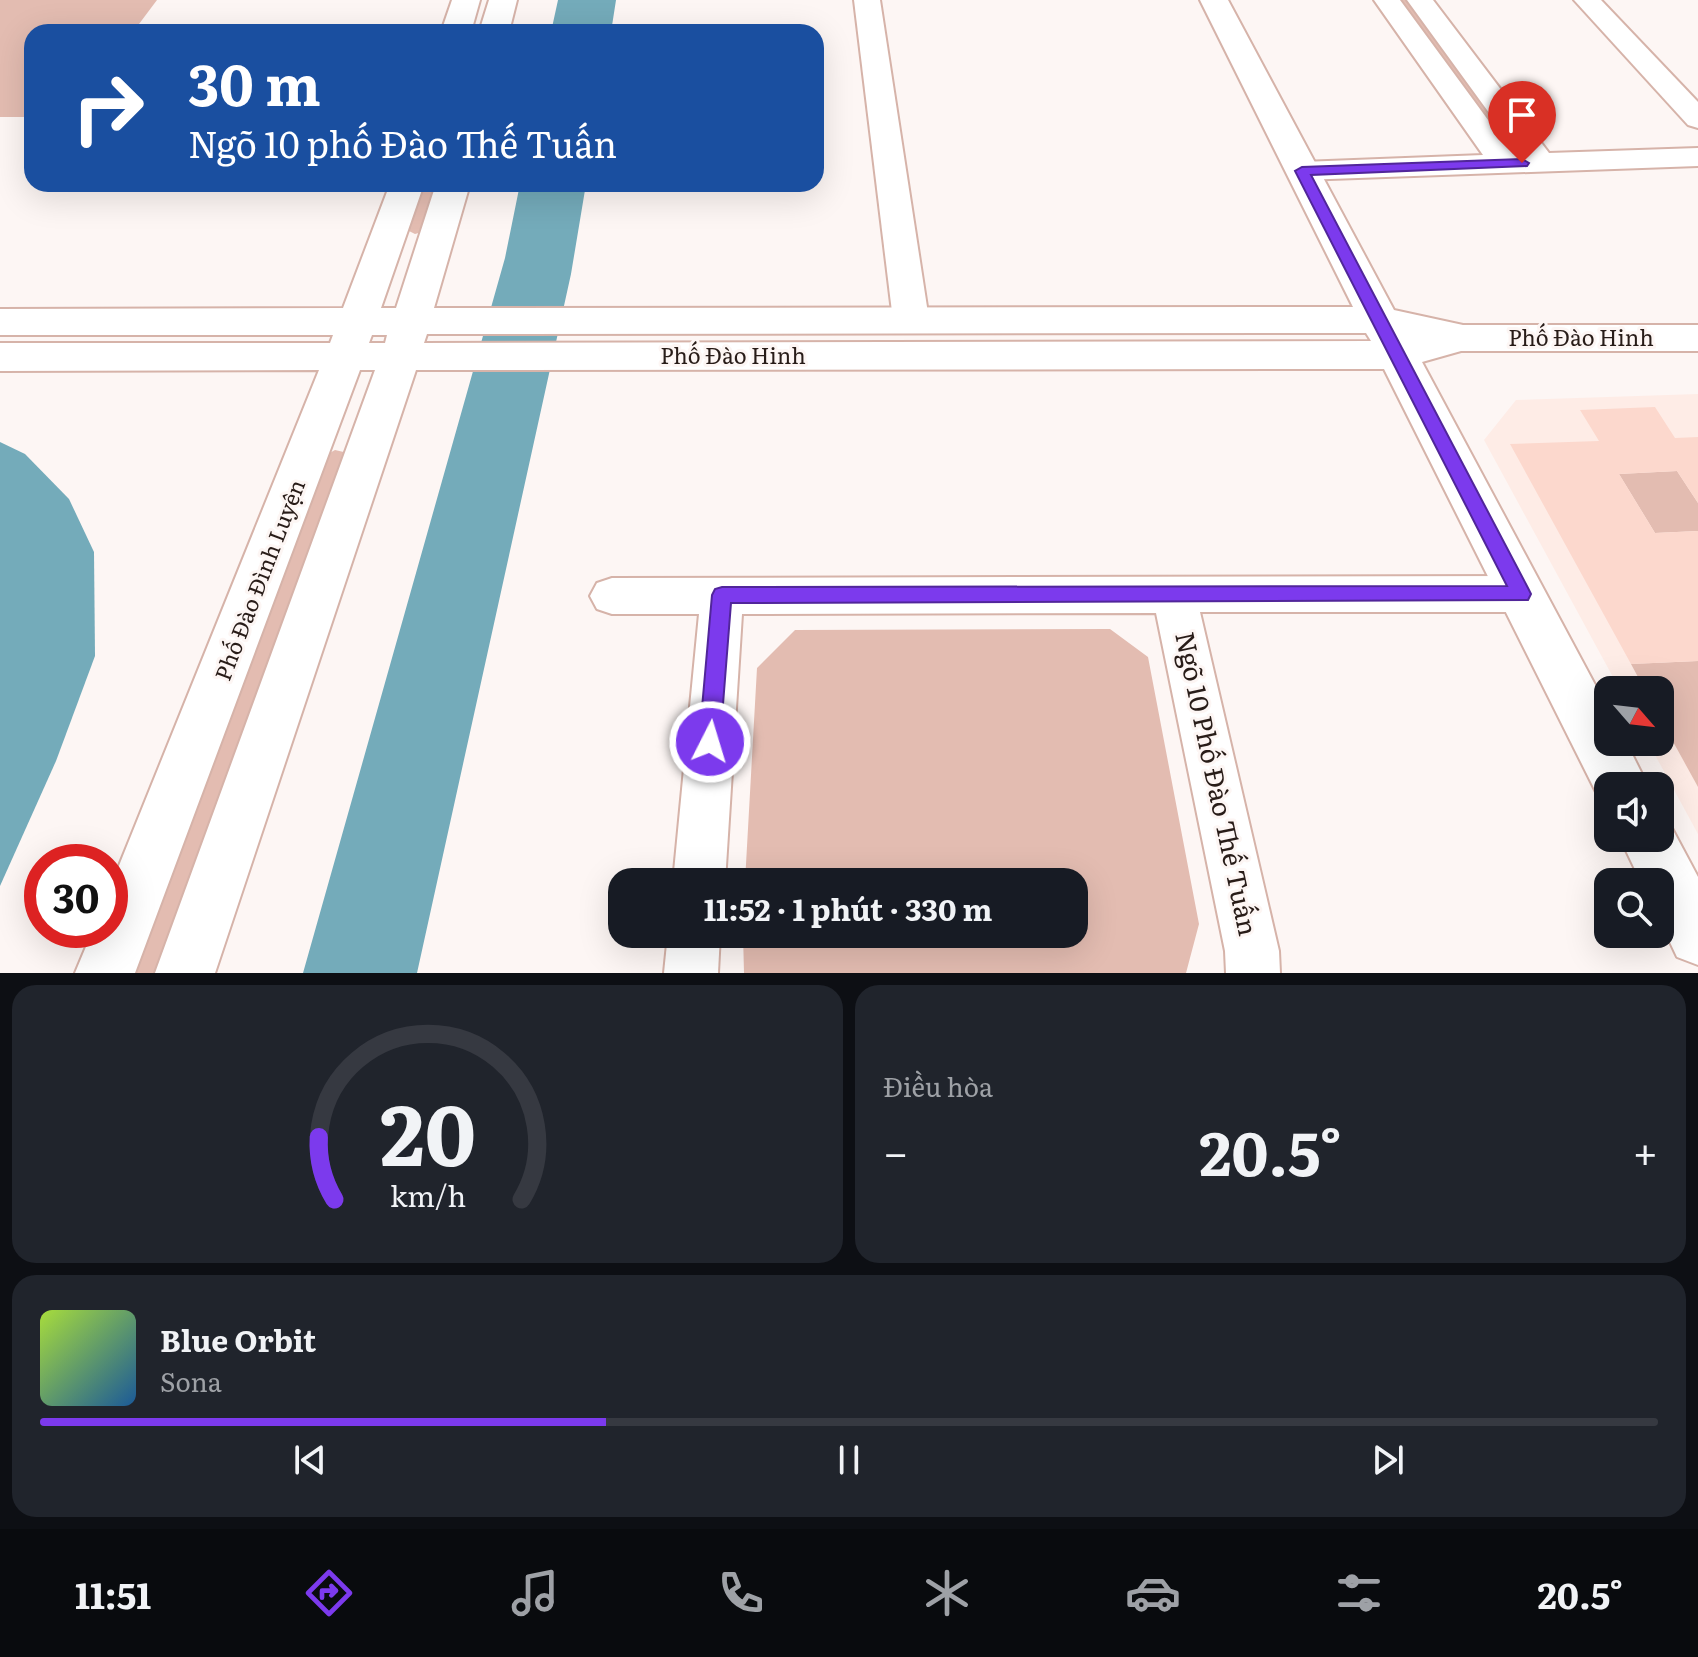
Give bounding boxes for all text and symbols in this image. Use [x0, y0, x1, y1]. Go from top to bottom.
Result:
text: 30 m [188, 40, 321, 123]
icon: right [56, 56, 160, 160]
pin [1488, 81, 1556, 163]
icon: arrive [1500, 93, 1544, 137]
text: Ngõ 10 phố Đào Thế Tuấn [188, 116, 617, 169]
street label: Phố Đào Hinh [1508, 320, 1654, 353]
street label: Phố Đào Hinh [660, 338, 806, 371]
street label: Phố Đào Đình Luyện [205, 474, 312, 685]
street label: Ngõ 10 Phố Đào Thế Tuấn [1167, 628, 1270, 939]
north arrow [1594, 676, 1674, 756]
map controls [1594, 676, 1674, 948]
position arrow [668, 700, 752, 784]
button: sound [1594, 772, 1674, 852]
speed limit sign: 30 [24, 844, 128, 948]
button: search [1594, 868, 1674, 948]
text: 11:52 · 1 phút · 330 m [704, 886, 992, 930]
text: Điều hòa [883, 1066, 993, 1105]
text: 20 [380, 1068, 475, 1192]
text: 20.5° [1199, 1105, 1342, 1194]
text: − [883, 1117, 909, 1183]
text: + [1632, 1117, 1658, 1183]
text: km/h [389, 1173, 466, 1216]
text: Blue Orbit [160, 1317, 316, 1361]
text: Sona [160, 1361, 222, 1400]
icon: previous [288, 1438, 332, 1482]
icon: pause [827, 1438, 871, 1482]
icon: next [1366, 1438, 1410, 1482]
icon: directions [301, 1565, 357, 1621]
icon: music [507, 1565, 563, 1621]
icon: phone [713, 1565, 769, 1621]
icon: climate [919, 1565, 975, 1621]
icon: car [1125, 1565, 1181, 1621]
icon: filters [1331, 1565, 1387, 1621]
text: 11:51 [75, 1567, 151, 1620]
text: 20.5° [1537, 1567, 1623, 1620]

